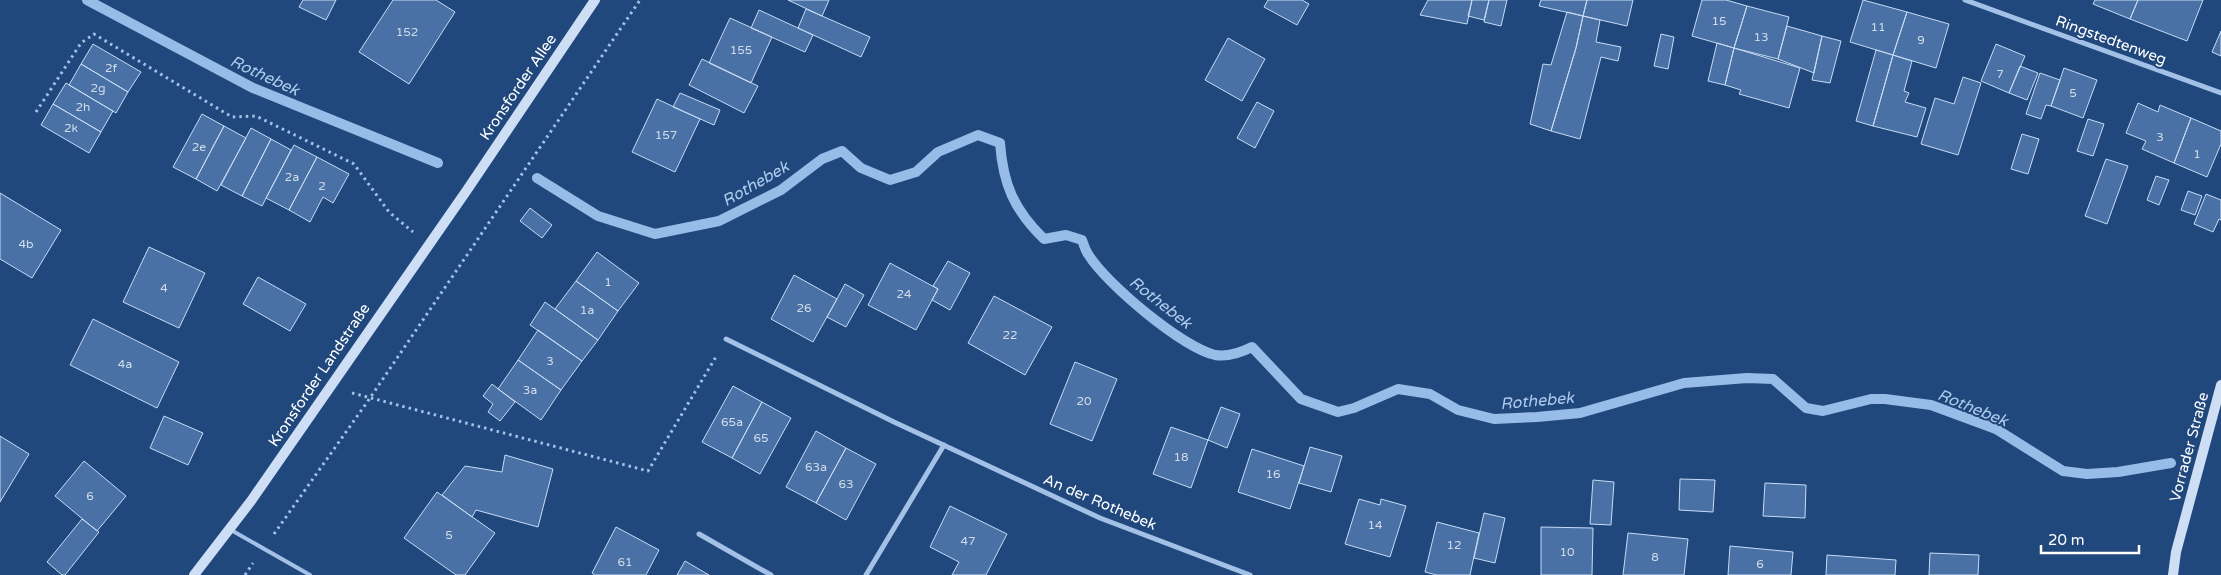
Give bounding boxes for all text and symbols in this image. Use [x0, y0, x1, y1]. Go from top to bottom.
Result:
street label: Ringstedtenweg [2053, 12, 2169, 68]
house number: 15 [1711, 14, 1727, 28]
house number: 11 [1870, 20, 1886, 34]
house number: 152 [396, 25, 418, 39]
house number: 13 [1753, 30, 1769, 44]
street label: Kronsforder Allee [476, 31, 560, 143]
house number: 9 [1917, 33, 1925, 47]
house number: 155 [730, 43, 752, 57]
water label: Rothebek [227, 51, 303, 101]
house number: 2f [105, 61, 117, 75]
house number: 7 [1996, 67, 2004, 81]
house number: 2g [90, 81, 106, 95]
house number: 5 [2069, 86, 2077, 100]
house number: 2h [76, 100, 90, 114]
house number: 2k [64, 121, 78, 135]
house number: 157 [655, 128, 677, 142]
house number: 3 [2156, 130, 2164, 144]
house number: 2e [192, 140, 206, 154]
house number: 1 [2193, 147, 2201, 161]
water label: Rothebek [719, 156, 794, 211]
house number: 2a [285, 170, 299, 184]
house number: 2 [318, 179, 326, 193]
house number: 4b [18, 237, 34, 251]
water label: Rothebek [1125, 272, 1197, 334]
house number: 1 [604, 275, 612, 289]
house number: 4 [160, 281, 168, 295]
house number: 24 [896, 287, 912, 301]
street label: Kronsforder Landstraße [264, 300, 374, 450]
house number: 26 [796, 301, 812, 315]
house number: 1a [580, 303, 594, 317]
house number: 22 [1002, 328, 1018, 342]
house number: 3 [546, 354, 554, 368]
house number: 4a [118, 357, 132, 371]
house number: 3a [523, 383, 537, 397]
water label: Rothebek [1935, 385, 2012, 432]
water label: Rothebek [1499, 388, 1576, 414]
street label: Vorrader Straße [2166, 390, 2212, 504]
house number: 20 [1076, 394, 1092, 408]
house number: 65a [721, 415, 743, 429]
house number: 65 [753, 431, 769, 445]
house number: 18 [1173, 450, 1189, 464]
house number: 63a [805, 460, 827, 474]
house number: 16 [1265, 467, 1281, 481]
street label: An der Rothebek [1041, 470, 1159, 534]
house number: 63 [838, 477, 854, 491]
house number: 6 [86, 489, 94, 503]
house number: 14 [1367, 518, 1383, 532]
scale bar [2041, 522, 2138, 554]
house number: 5 [445, 528, 453, 542]
text: 20 m [2048, 531, 2085, 549]
house number: 47 [960, 534, 976, 548]
house number: 12 [1446, 538, 1462, 552]
house number: 10 [1559, 545, 1575, 559]
house number: 8 [1651, 550, 1659, 564]
house number: 61 [617, 555, 633, 569]
house number: 6 [1756, 557, 1764, 571]

